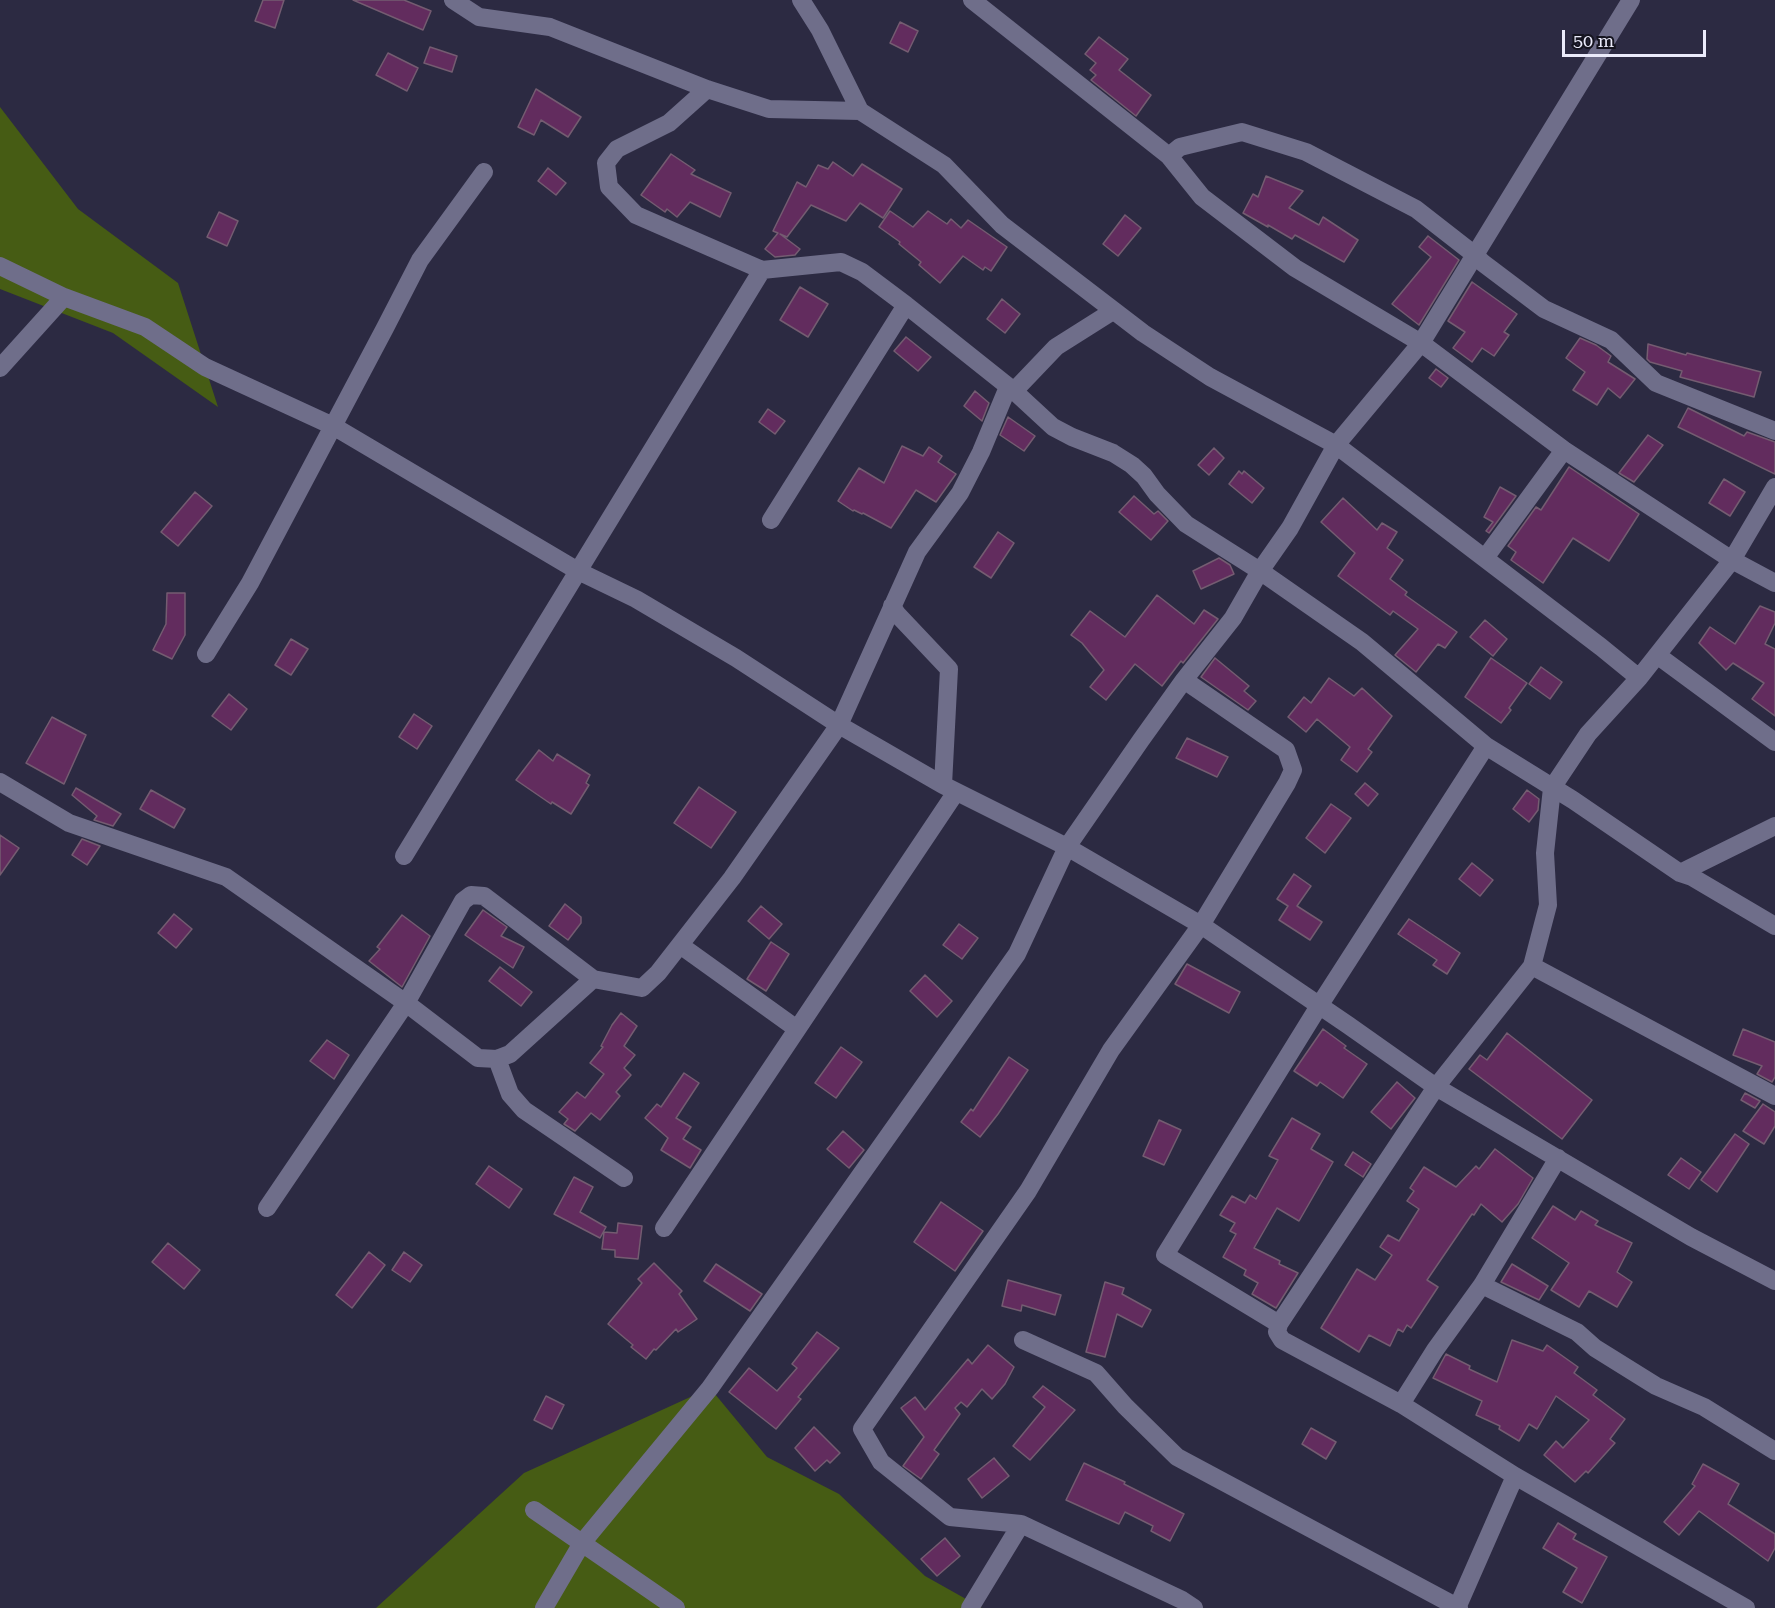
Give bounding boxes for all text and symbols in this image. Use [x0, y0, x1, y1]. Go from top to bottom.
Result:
scale bar [1565, 18, 1709, 56]
text: 50 m [1573, 30, 1614, 51]

